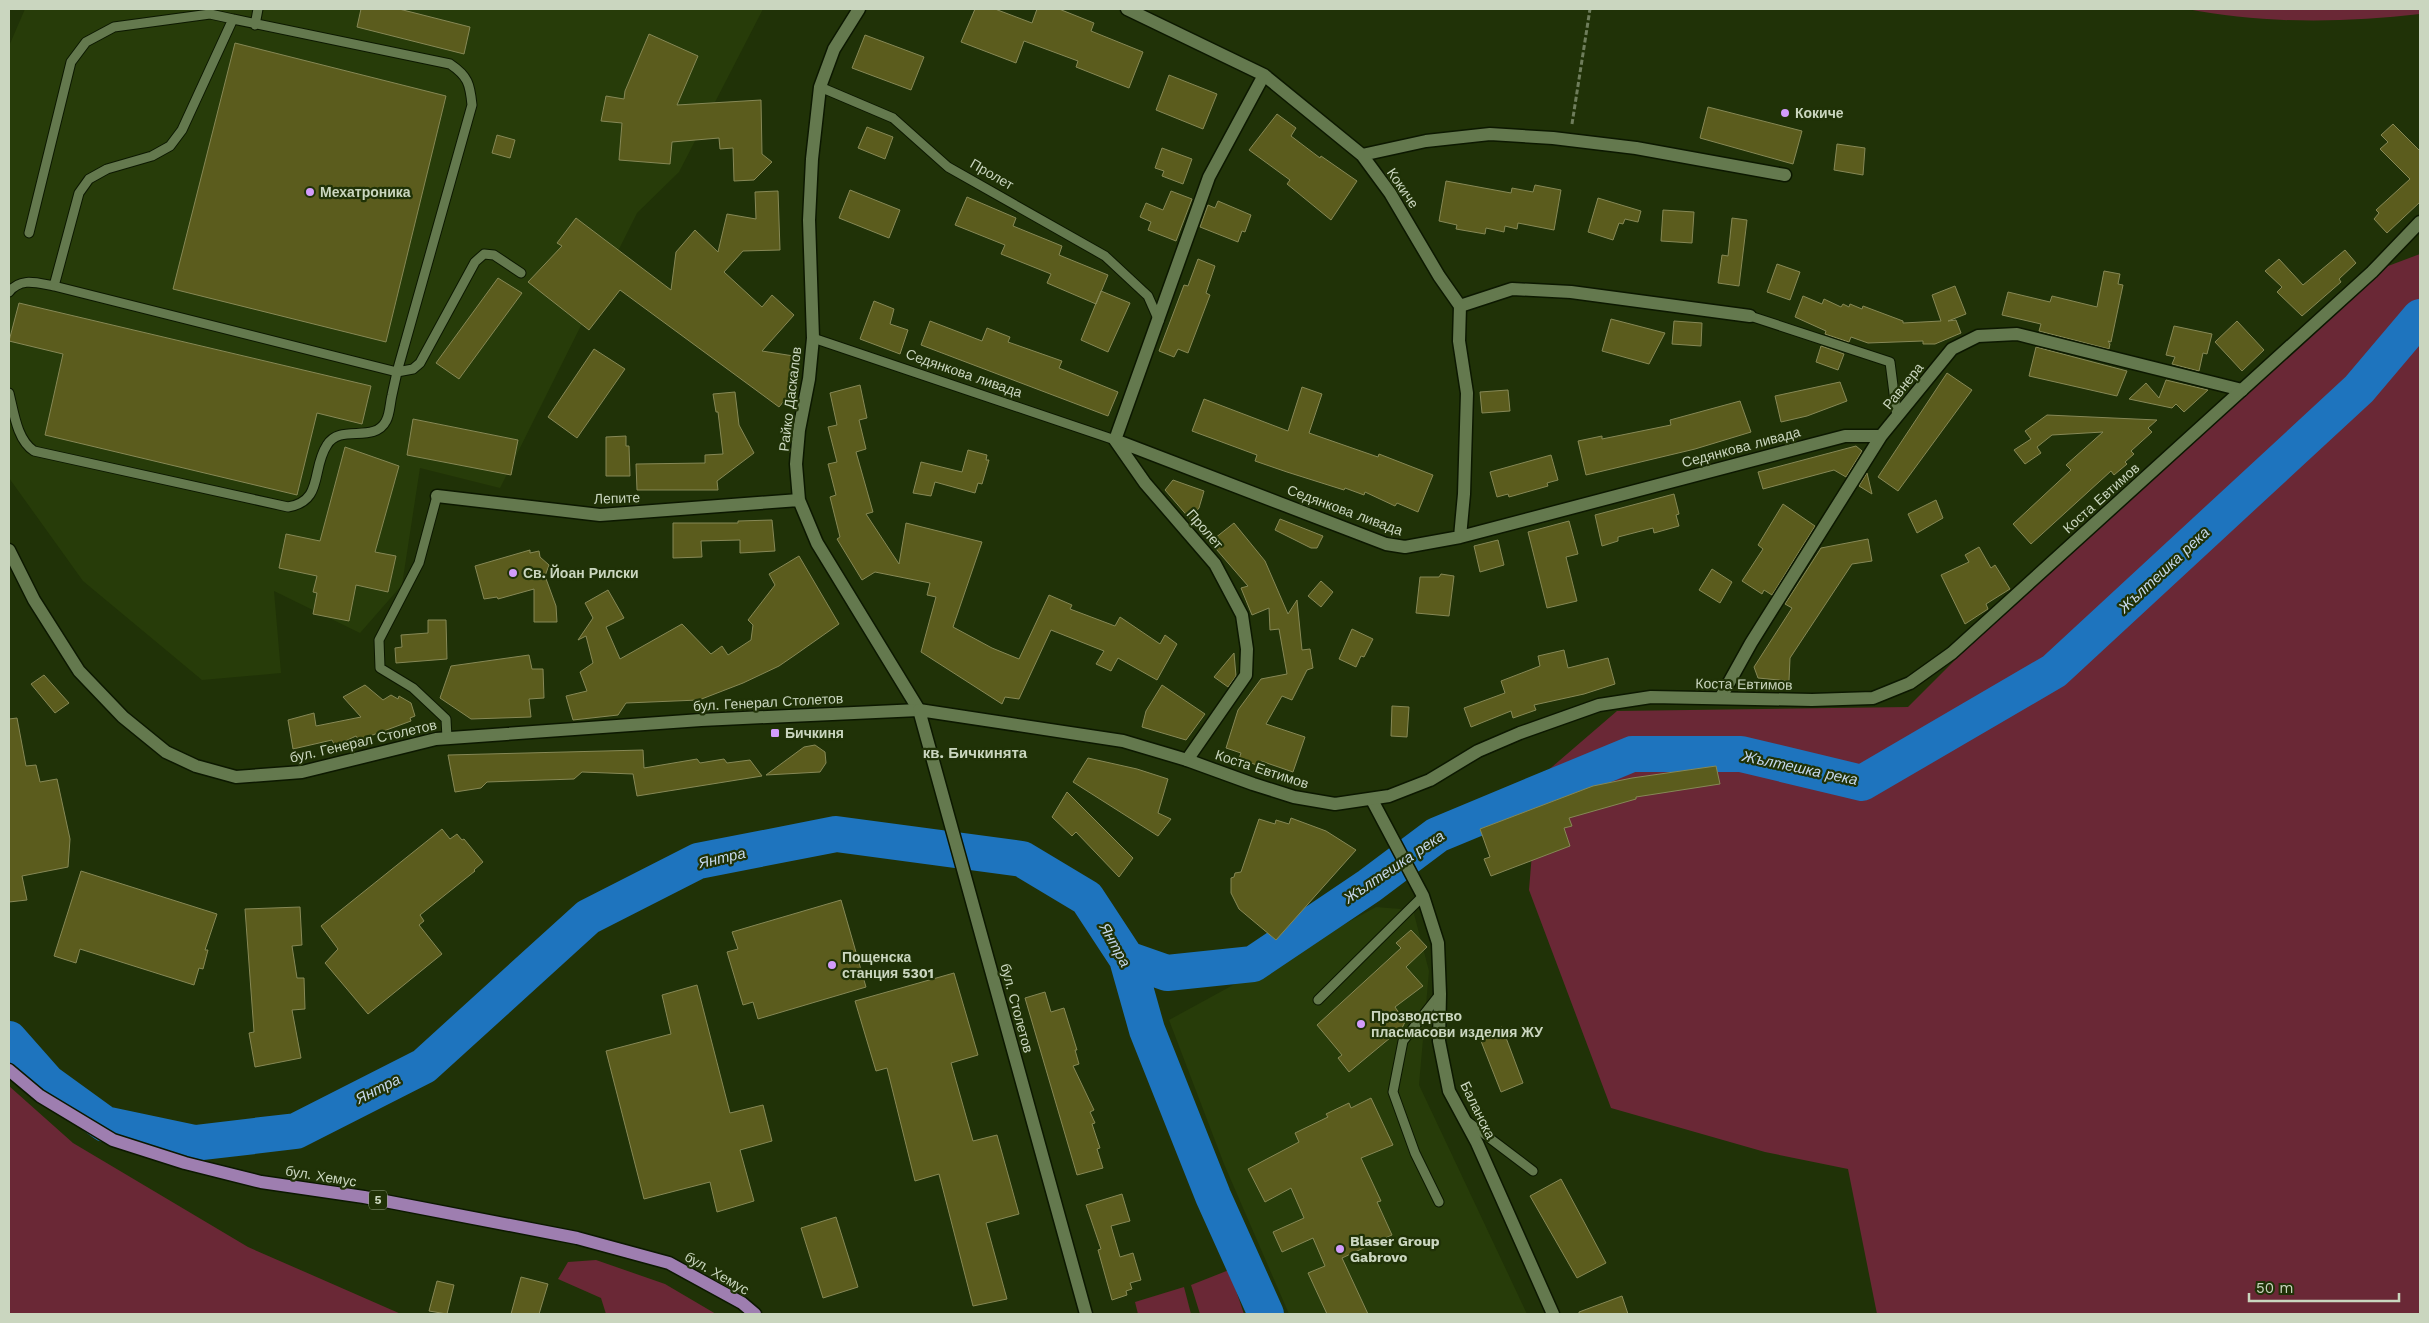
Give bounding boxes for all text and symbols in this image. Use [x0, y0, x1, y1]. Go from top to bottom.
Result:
place label: Кокиче [1795, 105, 1844, 121]
marker: Кокиче [1779, 107, 1791, 119]
street label: Пролет [968, 155, 1017, 193]
street label: Кокиче [1384, 165, 1422, 211]
place label: Мехатроника [320, 184, 411, 200]
marker: Мехатроника [304, 186, 316, 198]
street label: Райко Даскалов [776, 346, 804, 452]
street label: Седянкова ливада [904, 346, 1024, 400]
street label: Равнера [1879, 359, 1927, 412]
street label: Седянкова ливада [1680, 423, 1802, 471]
street label: Коста Евтимов [2059, 459, 2143, 537]
street label: Седянкова ливада [1285, 482, 1405, 538]
street label: Лепите [594, 489, 641, 507]
street label: Пролет [1183, 506, 1227, 553]
water label: Жълтешка река [2114, 523, 2213, 617]
place label: Св. Йоан Рилски [523, 564, 639, 581]
marker: Св. Йоан Рилски [507, 567, 519, 579]
street label: Коста Евтимов [1695, 675, 1793, 693]
street label: бул. Генерал Столетов [693, 690, 843, 714]
street label: бул. Генерал Столетов [288, 716, 438, 766]
place label: Бичкиня [785, 725, 844, 741]
marker: Бичкиня [769, 727, 781, 739]
district label: кв. Бичкинята [923, 744, 1028, 762]
street label: Коста Евтимов [1213, 746, 1311, 792]
water label: Жълтешка река [1740, 747, 1859, 789]
water label: Жълтешка река [1339, 827, 1448, 908]
water label: Янтра [696, 844, 747, 872]
water label: Янтра [1095, 919, 1134, 970]
place label: Пощенска станция 5301 [842, 949, 934, 981]
marker: Пощенска станция 5301 [826, 959, 838, 971]
street label: бул. Столетов [997, 962, 1037, 1054]
place label: Прозводство пласмасови изделия ЖУ [1371, 1008, 1543, 1040]
marker: Прозводство пласмасови изделия ЖУ [1355, 1018, 1367, 1030]
water label: Янтра [352, 1070, 403, 1108]
street label: Баланска [1457, 1079, 1499, 1142]
street label: бул. Хемус [284, 1162, 358, 1190]
road number: 5 [369, 1190, 387, 1210]
place label: Blaser Group Gabrovo [1350, 1233, 1440, 1265]
marker: Blaser Group Gabrovo [1334, 1243, 1346, 1255]
street label: бул. Хемус [682, 1248, 752, 1298]
scale bar [2249, 1270, 2399, 1302]
text: 50 m [2256, 1279, 2293, 1297]

